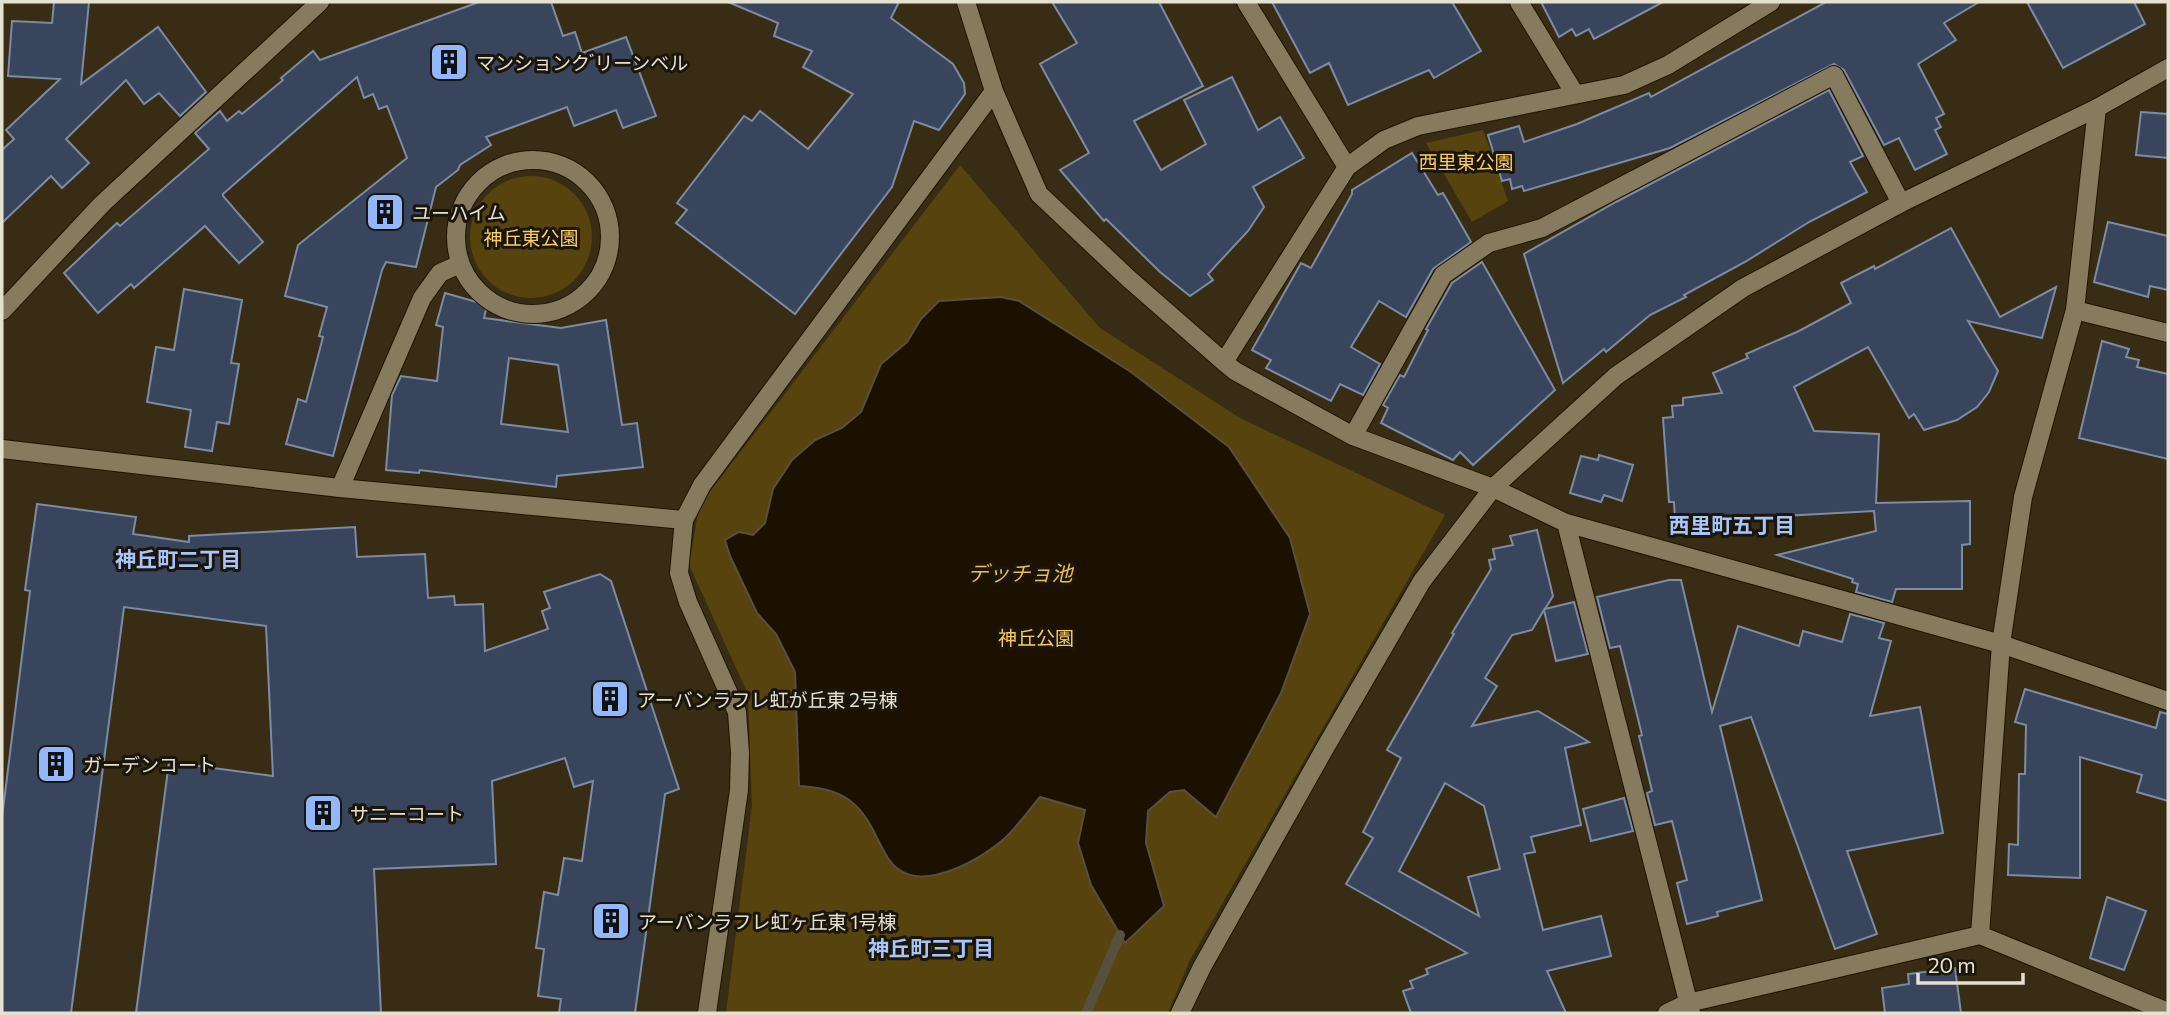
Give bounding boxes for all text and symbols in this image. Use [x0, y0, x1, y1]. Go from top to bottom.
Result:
building icon: マンションク ゙リーンベル [428, 41, 470, 83]
place label: マンションク ゙リーンベル [476, 51, 688, 74]
park label: 西里東公園 [1418, 150, 1514, 173]
building icon: ユーハイム [364, 191, 406, 233]
place label: ユーハイム [412, 201, 506, 224]
park label: 神丘東公園 [483, 226, 579, 249]
district label: 西里町五丁目 [1669, 512, 1795, 537]
district label: 神丘町二丁目 [115, 546, 241, 571]
water label: デッチョ池 [968, 560, 1074, 585]
park label: 神丘公園 [998, 626, 1074, 649]
building icon: アーバンラフレ虹が丘東 2号棟 [589, 678, 631, 720]
place label: アーバンラフレ虹が丘東 2号棟 [637, 688, 898, 711]
building icon: ガーデンコート [35, 743, 77, 785]
place label: ガーデンコート [83, 753, 216, 776]
building icon: サニーコート [302, 792, 344, 834]
place label: サニーコート [350, 802, 464, 825]
building icon: アーバンラフレ虹ヶ丘東 1号棟 [590, 900, 632, 942]
place label: アーバンラフレ虹ヶ丘東 1号棟 [638, 910, 896, 933]
district label: 神丘町三丁目 [868, 935, 994, 960]
scale bar [1918, 942, 2023, 986]
text: 20 m [1928, 952, 1976, 977]

